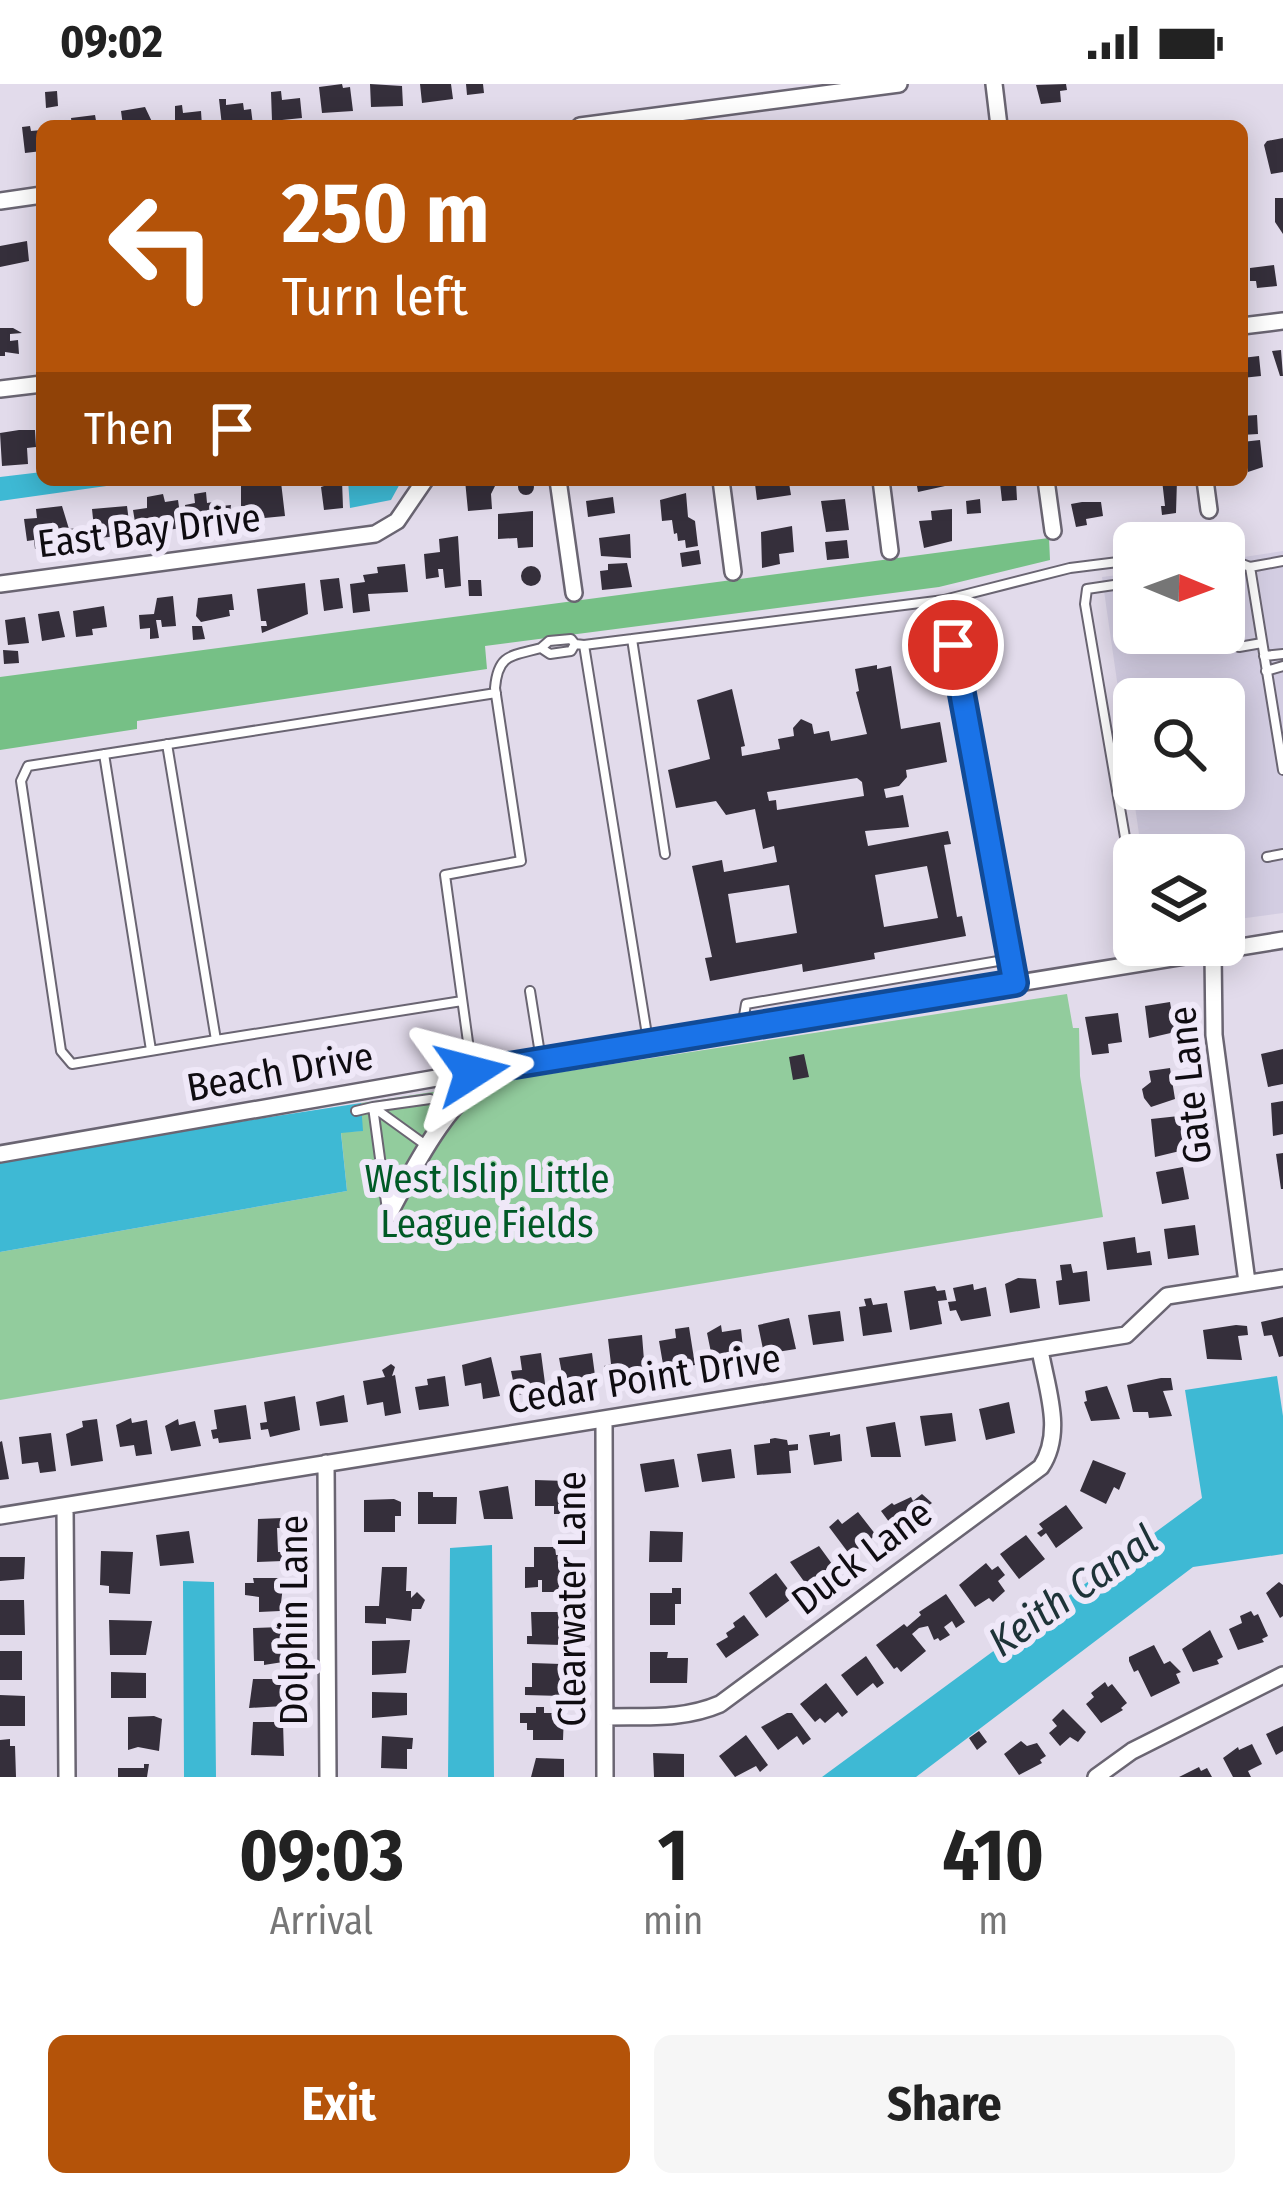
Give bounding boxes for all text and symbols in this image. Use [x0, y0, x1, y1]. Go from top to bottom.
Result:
text: 09:02 [60, 15, 163, 69]
text: 250 m [282, 163, 490, 264]
icon: left [84, 168, 240, 324]
text: Turn left [282, 265, 468, 329]
icon: arrive [199, 396, 265, 462]
text: Then [84, 402, 175, 456]
street label: East Bay Drive [35, 495, 263, 567]
north arrow [1113, 522, 1245, 654]
map controls [1113, 522, 1245, 966]
pin [902, 594, 1004, 696]
icon: arrive [920, 612, 986, 678]
button: search [1113, 678, 1245, 810]
button: layers [1113, 834, 1245, 966]
street label: Gate Lane [1159, 1004, 1221, 1166]
position arrow [409, 1009, 535, 1135]
street label: Beach Drive [183, 1033, 377, 1111]
park label: West Islip Little League Fields [364, 1156, 610, 1247]
street label: Cedar Point Drive [504, 1335, 784, 1423]
street label: Clearwater Lane [549, 1471, 595, 1727]
street label: Duck Lane [783, 1490, 941, 1624]
street label: Dolphin Lane [271, 1515, 317, 1725]
water label: Keith Canal [979, 1515, 1167, 1667]
text: 09:03 [239, 1813, 404, 1899]
text: 1 [658, 1813, 688, 1899]
text: 410 [942, 1813, 1044, 1899]
text: Arrival [270, 1898, 373, 1944]
text: min [643, 1898, 703, 1944]
text: m [978, 1898, 1008, 1944]
button: Exit [48, 2035, 630, 2173]
button: Share [654, 2035, 1235, 2173]

